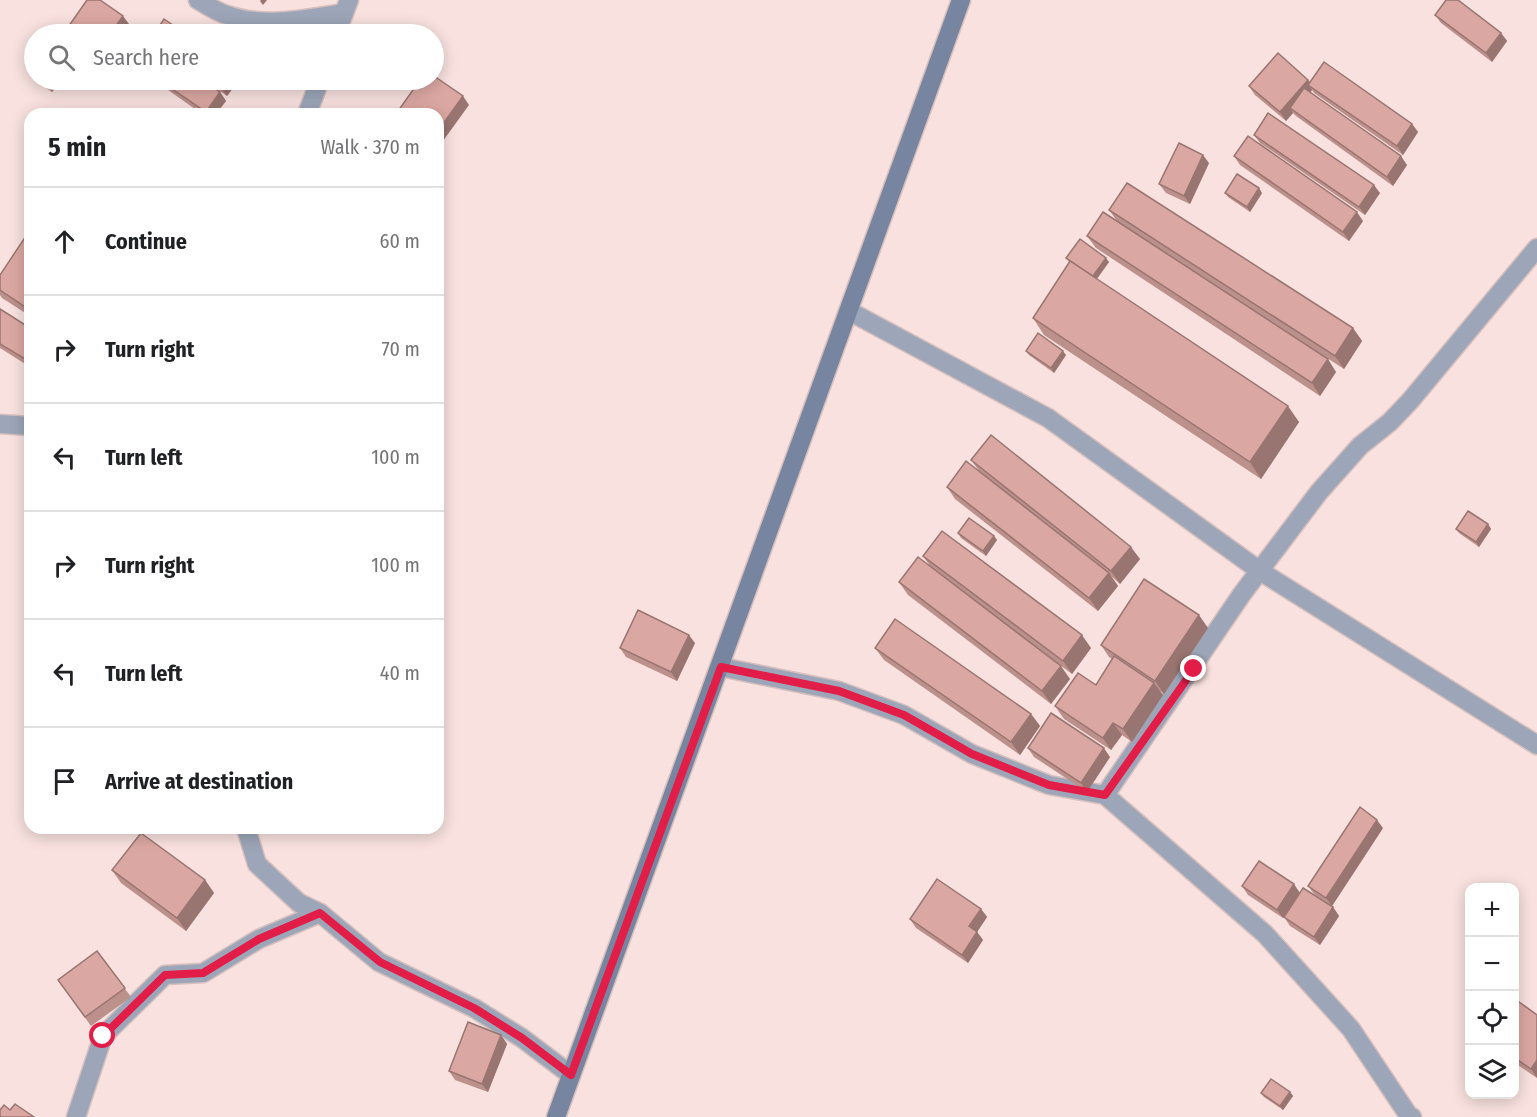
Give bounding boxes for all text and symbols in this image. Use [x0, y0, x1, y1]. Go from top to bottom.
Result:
search box [24, 24, 444, 90]
icon: search [45, 41, 78, 74]
text: Search here [93, 44, 199, 71]
text: 5 min [48, 132, 106, 163]
text: Walk · 370 m [320, 135, 420, 159]
icon: ahead [48, 225, 81, 258]
text: Continue [105, 228, 187, 255]
text: 60 m [380, 229, 420, 253]
icon: right [48, 333, 81, 366]
text: Turn right [105, 336, 194, 363]
text: 70 m [382, 337, 420, 361]
icon: left [48, 441, 81, 474]
text: Turn left [105, 444, 183, 471]
text: 100 m [371, 445, 420, 469]
icon: right [48, 549, 81, 582]
text: Turn right [105, 552, 194, 579]
text: 100 m [371, 553, 420, 577]
route end [1180, 655, 1206, 681]
icon: left [48, 657, 81, 690]
text: Turn left [105, 660, 183, 687]
text: 40 m [380, 661, 420, 685]
icon: arrive [48, 765, 81, 798]
text: Arrive at destination [105, 768, 293, 795]
map controls [1465, 883, 1519, 1099]
button: + [1465, 883, 1519, 937]
button: − [1465, 937, 1519, 991]
button: locate [1465, 991, 1519, 1045]
route start [89, 1022, 115, 1048]
button: layers [1465, 1045, 1519, 1099]

